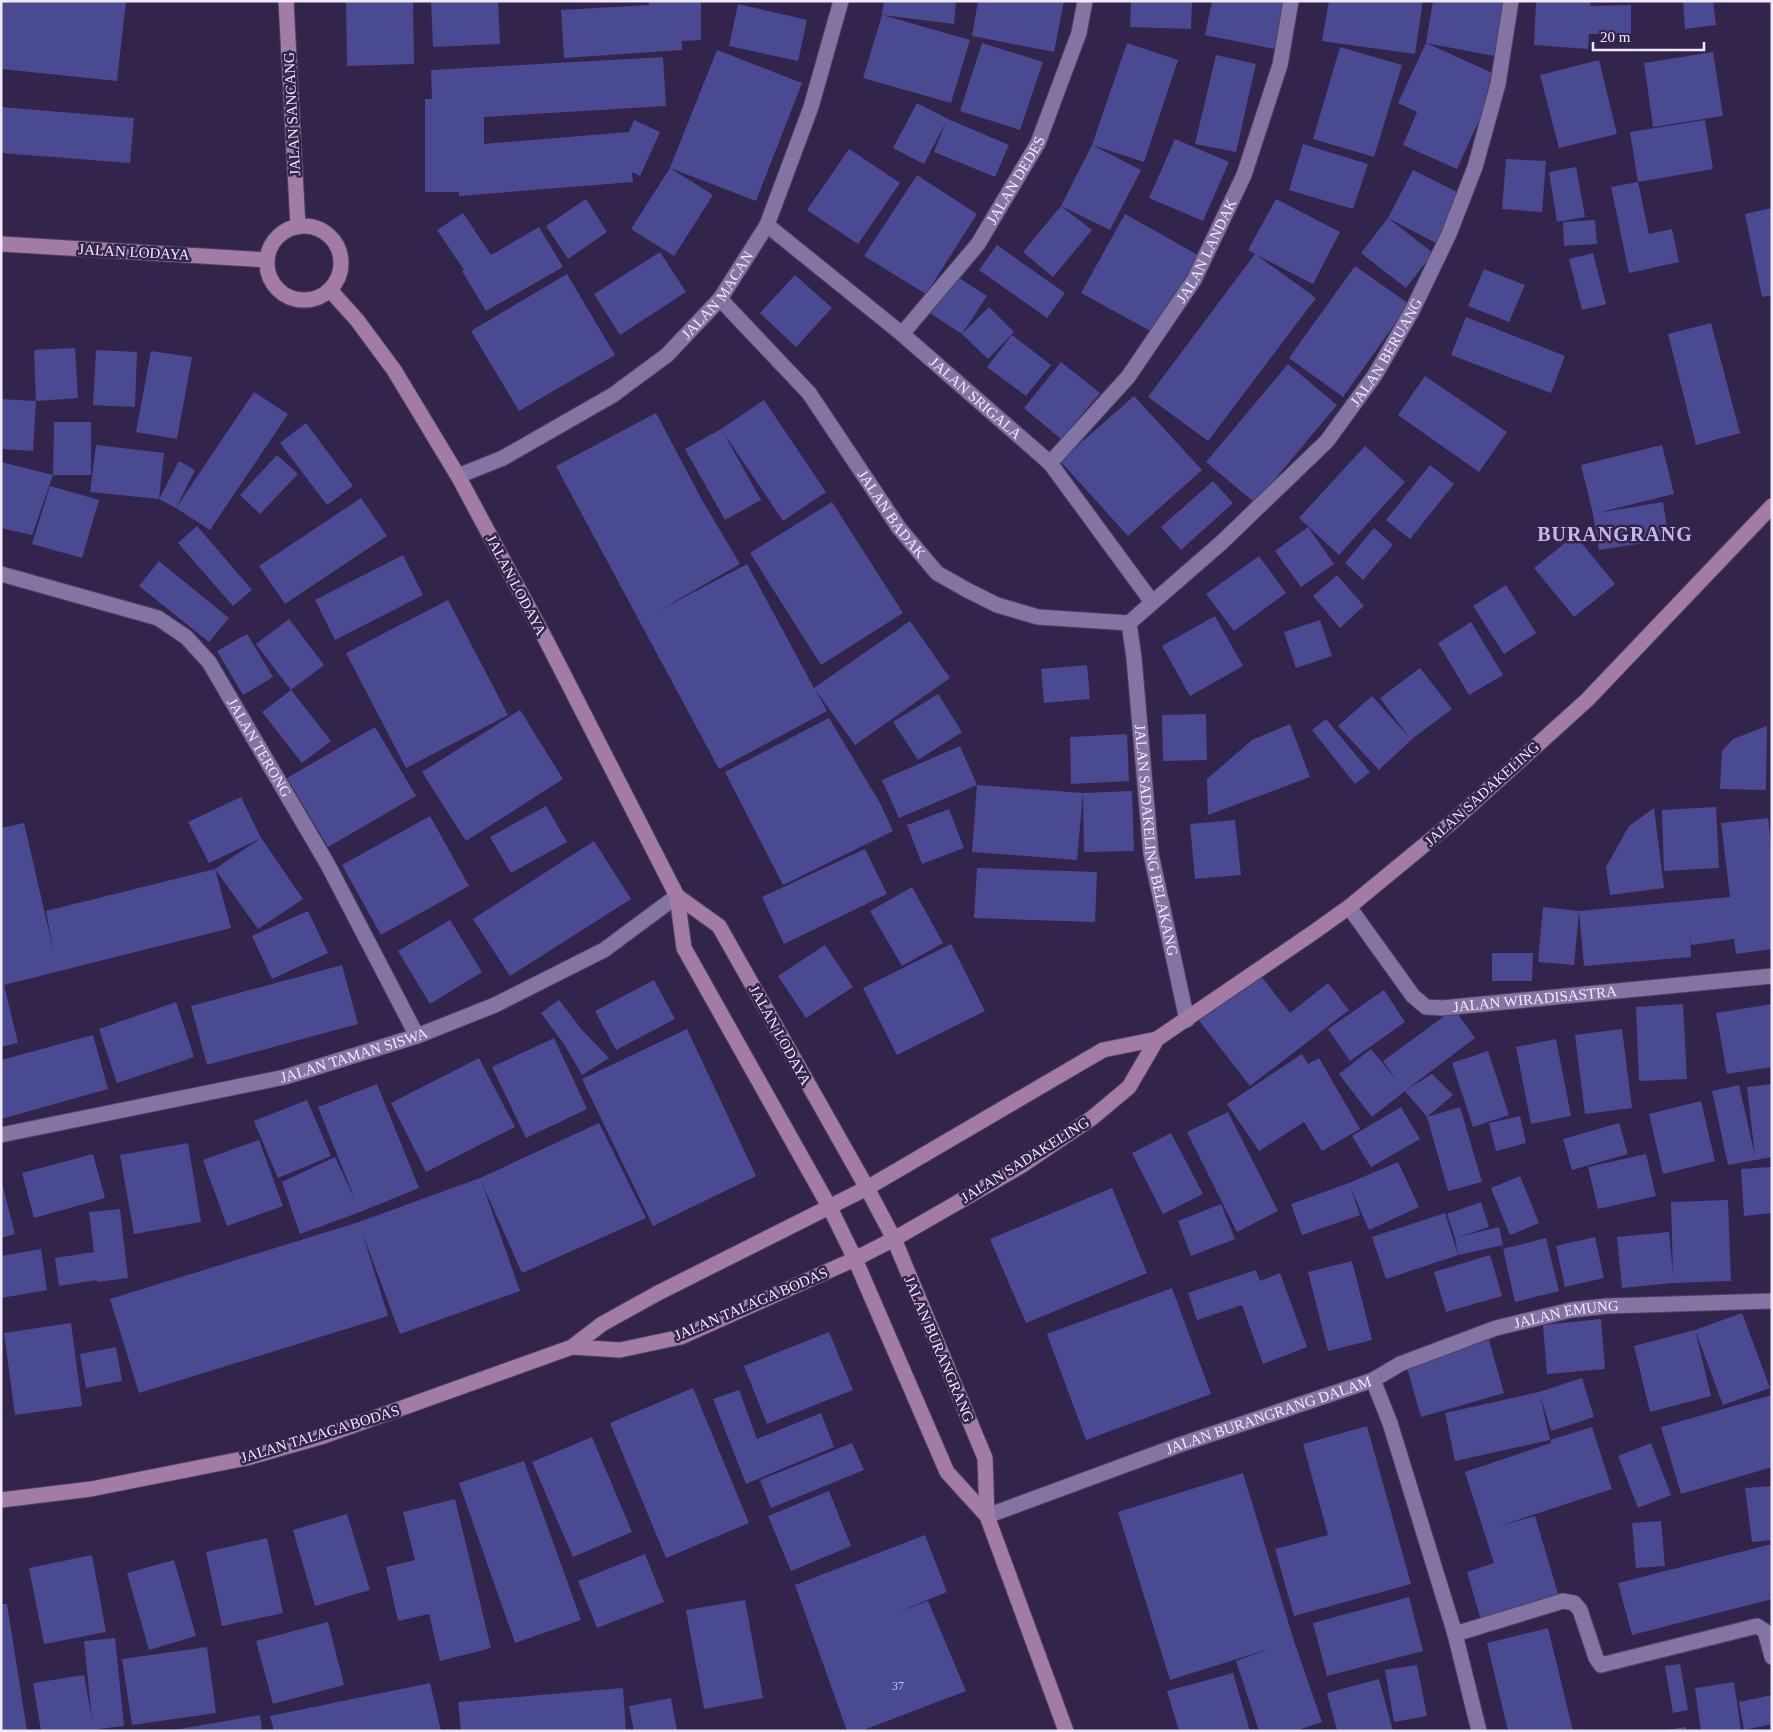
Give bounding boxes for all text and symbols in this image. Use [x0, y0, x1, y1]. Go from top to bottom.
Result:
scale bar [1593, 20, 1704, 52]
text: 20 m [1600, 29, 1631, 45]
street label: JALAN SANCANG [281, 52, 303, 176]
street label: JALAN DEDES [984, 134, 1048, 227]
street label: JALAN LANDAK [1173, 196, 1240, 306]
street label: JALAN LODAYA [78, 241, 190, 263]
street label: JALAN MACAN [678, 248, 756, 342]
street label: JALAN BERUANG [1347, 295, 1425, 409]
street label: JALAN SRIGALA [926, 354, 1025, 442]
street label: JALAN BADAK [855, 467, 929, 561]
district label: BURANGRANG [1537, 523, 1693, 545]
street label: JALAN LODAYA [483, 532, 549, 638]
street label: JALAN TERONG [224, 695, 294, 800]
street label: JALAN SADAKELING BELAKANG [1132, 724, 1181, 958]
street label: JALAN SADAKELING [1422, 738, 1542, 849]
street label: JALAN LODAYA [746, 982, 814, 1088]
street label: JALAN WIRADISASTRA [1452, 983, 1618, 1015]
street label: JALAN TAMAN SISWA [279, 1025, 430, 1086]
street label: JALAN SADAKELING [958, 1114, 1092, 1206]
street label: JALAN TALAGA BODAS [672, 1264, 830, 1344]
street label: JALAN BURANGRANG [901, 1274, 977, 1425]
street label: JALAN EMUNG [1512, 1298, 1619, 1331]
street label: JALAN BURANGRANG DALAM [1163, 1373, 1373, 1457]
street label: JALAN TALAGA BODAS [239, 1402, 401, 1466]
house number: 37 [892, 1679, 904, 1693]

